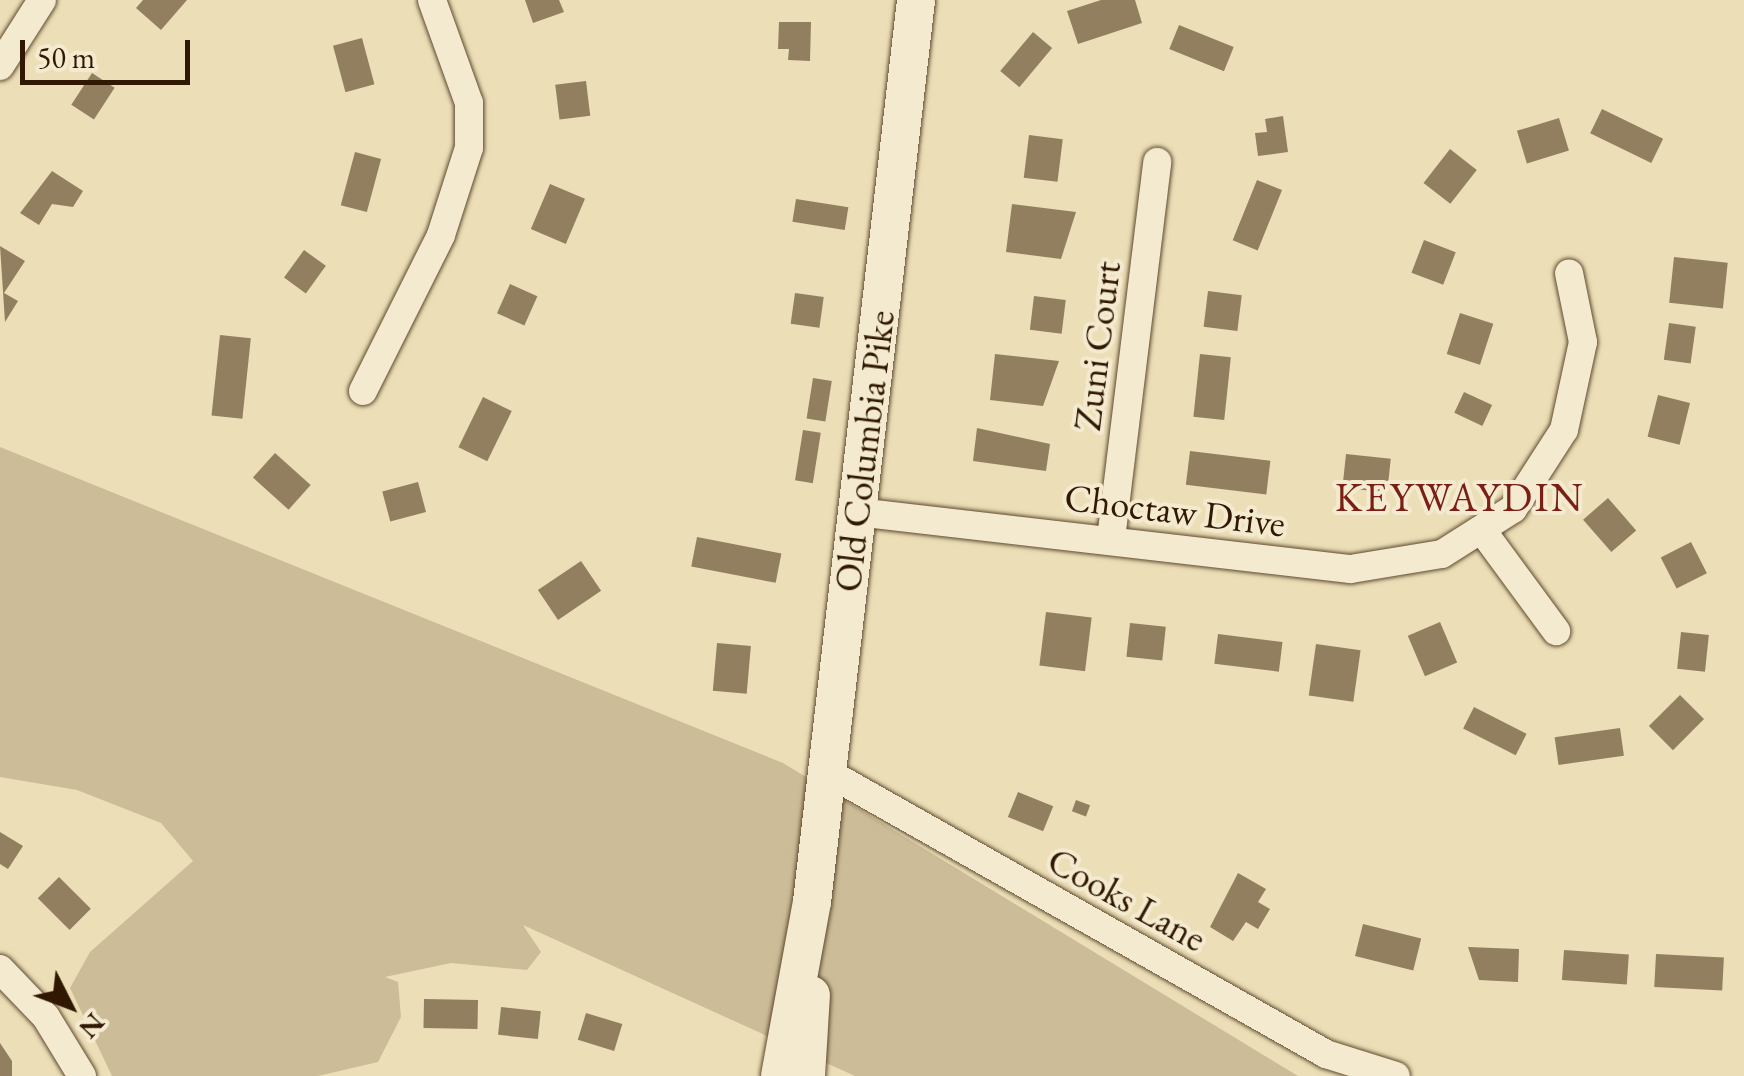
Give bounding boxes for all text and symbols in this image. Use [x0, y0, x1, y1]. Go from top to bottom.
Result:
scale bar [25, 20, 195, 82]
text: 50 m [37, 38, 95, 77]
street label: Zuni Court [1064, 259, 1130, 433]
street label: Old Columbia Pike [824, 308, 904, 594]
district label: KEYWAYDIN [1335, 473, 1585, 521]
street label: Choctaw Drive [1062, 474, 1288, 546]
street label: Cooks Lane [1040, 837, 1214, 961]
north arrow [20, 956, 120, 1056]
text: N [71, 1006, 113, 1047]

